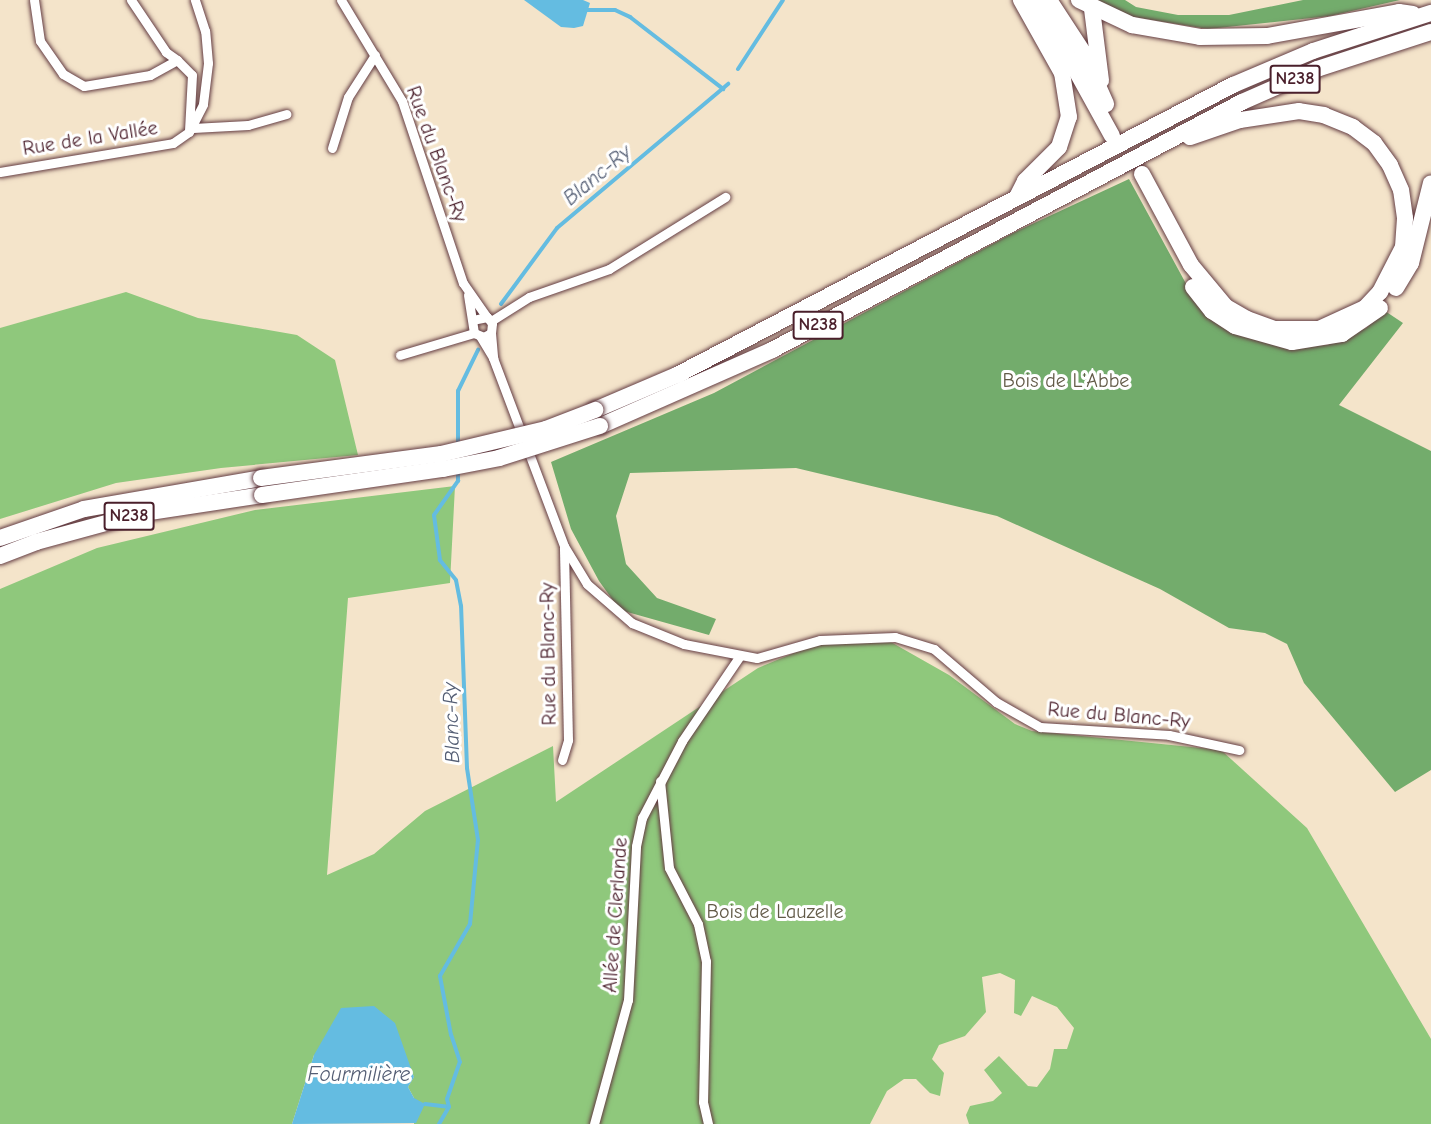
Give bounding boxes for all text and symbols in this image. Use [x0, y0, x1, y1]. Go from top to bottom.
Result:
road number: N238 [1270, 64, 1320, 94]
street label: Rue du Blanc-Ry [401, 83, 473, 225]
street label: Rue de la Vallée [21, 115, 159, 161]
water label: Blanc-Ry [558, 139, 636, 211]
road number: N238 [792, 310, 844, 340]
park label: Bois de L'Abbe [1003, 368, 1129, 392]
road number: N238 [104, 501, 154, 531]
street label: Rue du Blanc-Ry [535, 582, 561, 726]
water label: Blanc-Ry [437, 682, 465, 764]
street label: Rue du Blanc-Ry [1047, 697, 1191, 733]
street label: Allée de Clerlande [598, 837, 632, 993]
park label: Bois de Lauzelle [706, 899, 844, 923]
water label: Fourmilière [308, 1061, 410, 1087]

